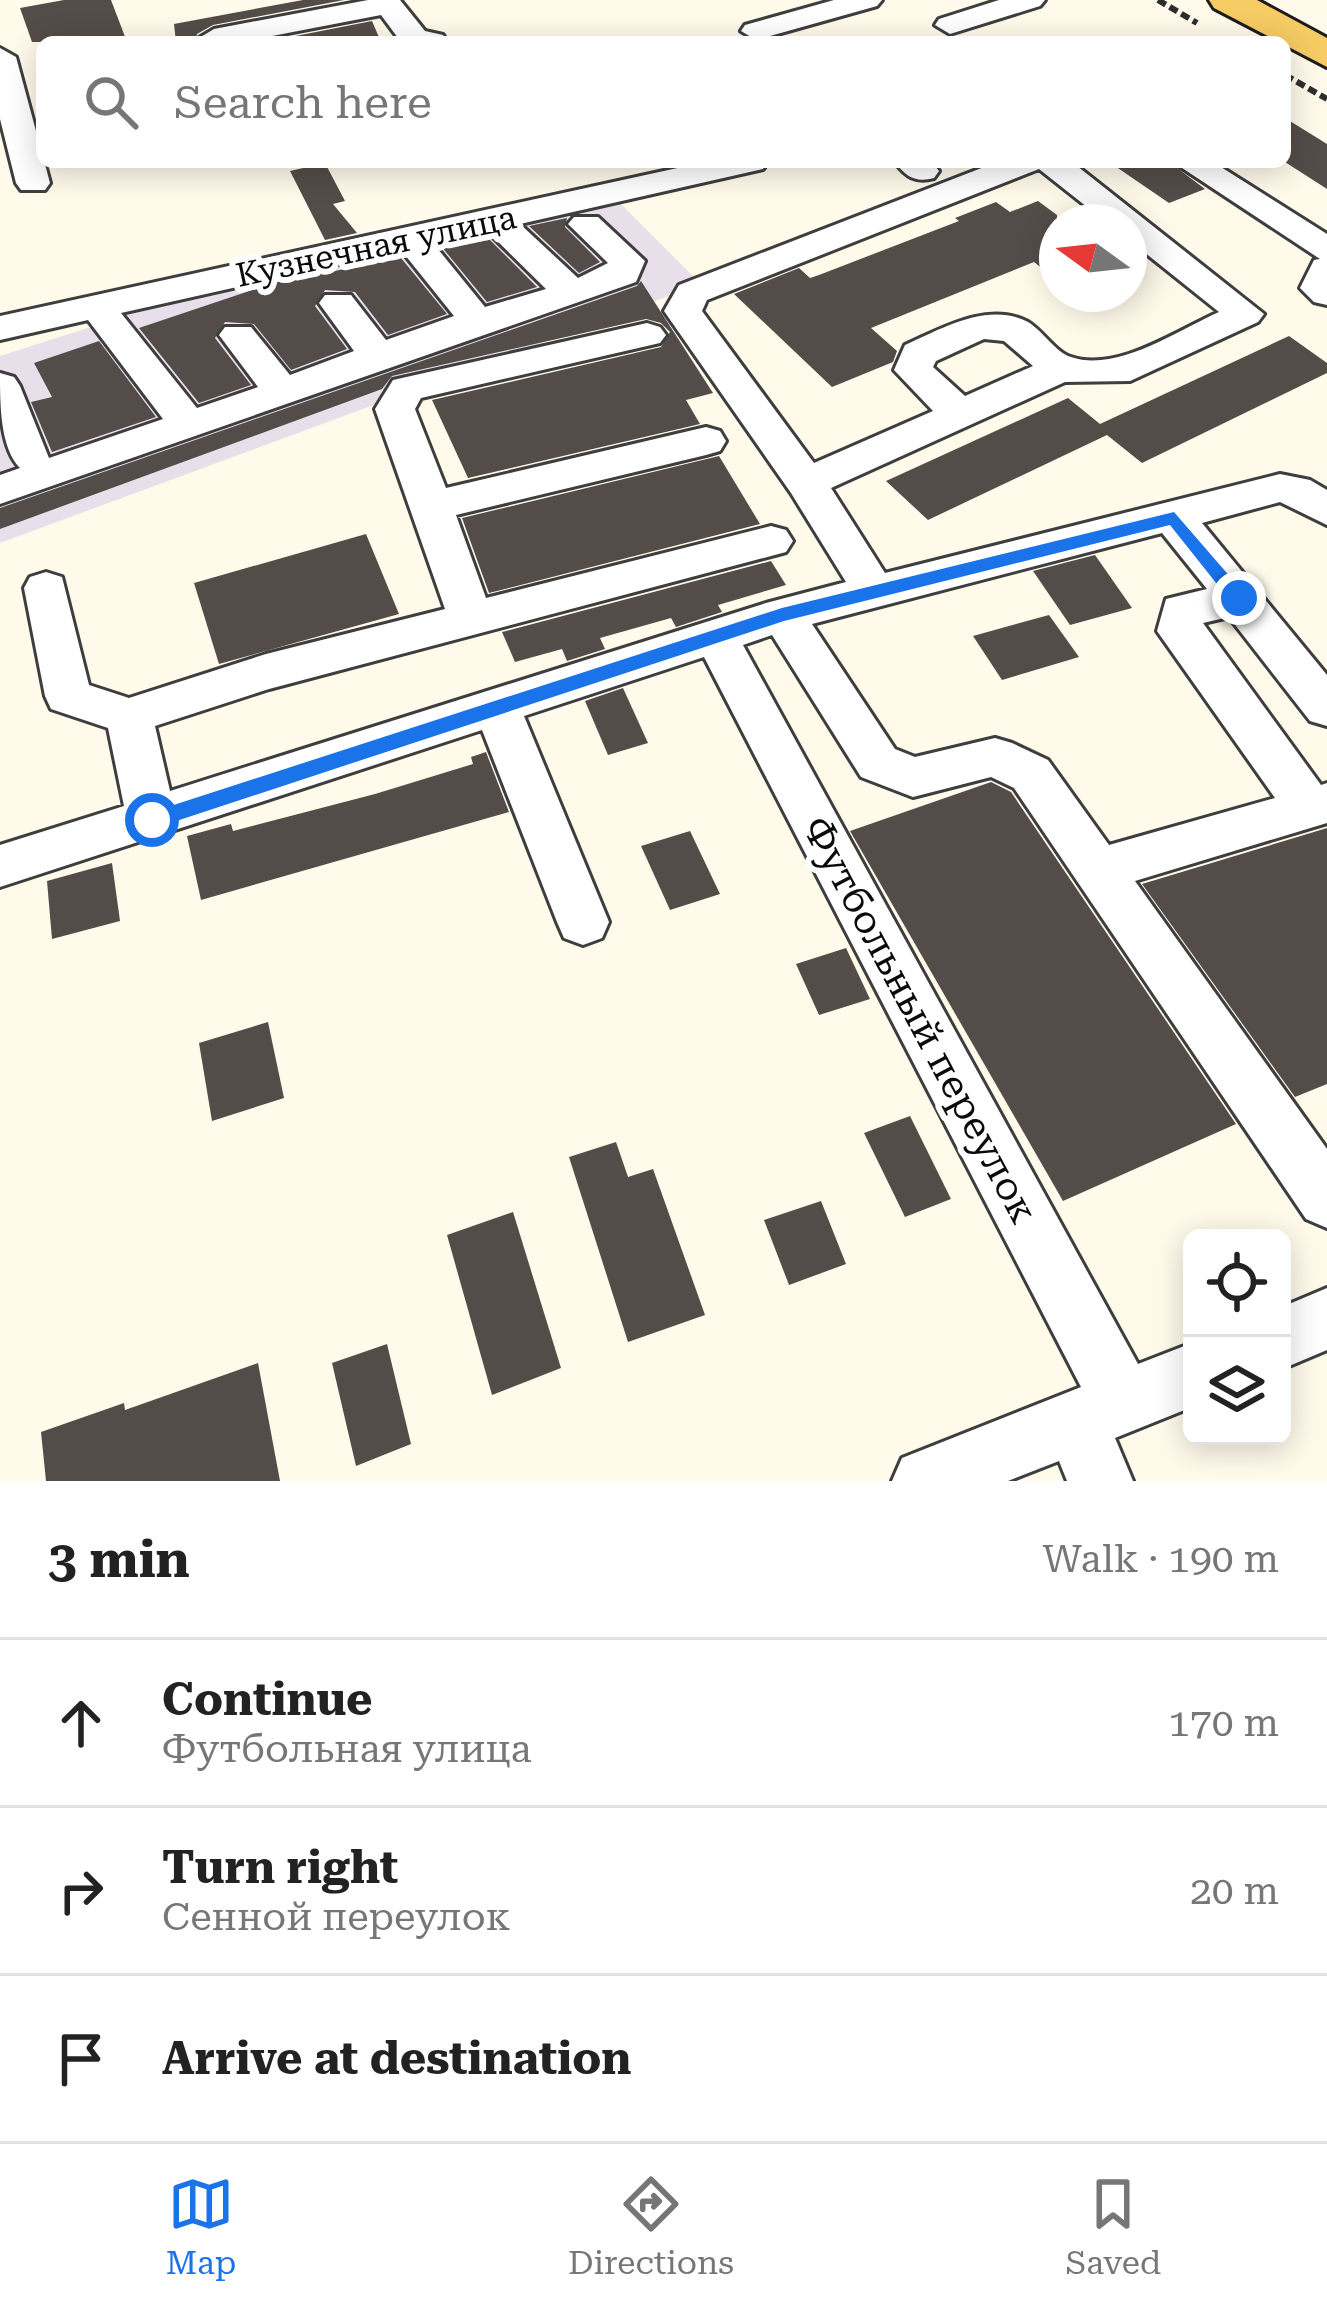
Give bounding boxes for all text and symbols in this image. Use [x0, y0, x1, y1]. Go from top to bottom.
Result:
search box [36, 36, 1291, 168]
icon: search [78, 69, 144, 135]
text: Search here [174, 76, 432, 129]
street label: Кузнечная улица [232, 197, 520, 295]
north arrow [1039, 204, 1147, 312]
route end [1212, 571, 1266, 625]
route start [125, 793, 179, 847]
street label: Футбольный переулок [793, 809, 1047, 1231]
map controls [1183, 1229, 1291, 1445]
button: locate [1183, 1229, 1291, 1337]
button: layers [1183, 1337, 1291, 1445]
text: 3 min [48, 1530, 190, 1589]
text: Walk · 190 m [1043, 1536, 1279, 1582]
text: Continue [162, 1673, 373, 1726]
icon: ahead [48, 1690, 114, 1756]
text: 170 m [1168, 1700, 1279, 1746]
text: Футбольная улица [162, 1726, 532, 1772]
text: Turn right [162, 1841, 398, 1894]
icon: right [48, 1858, 114, 1924]
text: 20 m [1190, 1868, 1279, 1914]
text: Сенной переулок [162, 1894, 511, 1940]
icon: arrive [48, 2026, 114, 2092]
text: Arrive at destination [162, 2032, 631, 2085]
tab: Map [166, 2171, 236, 2282]
tab: Directions [568, 2171, 734, 2282]
tab: Saved [1066, 2171, 1161, 2282]

